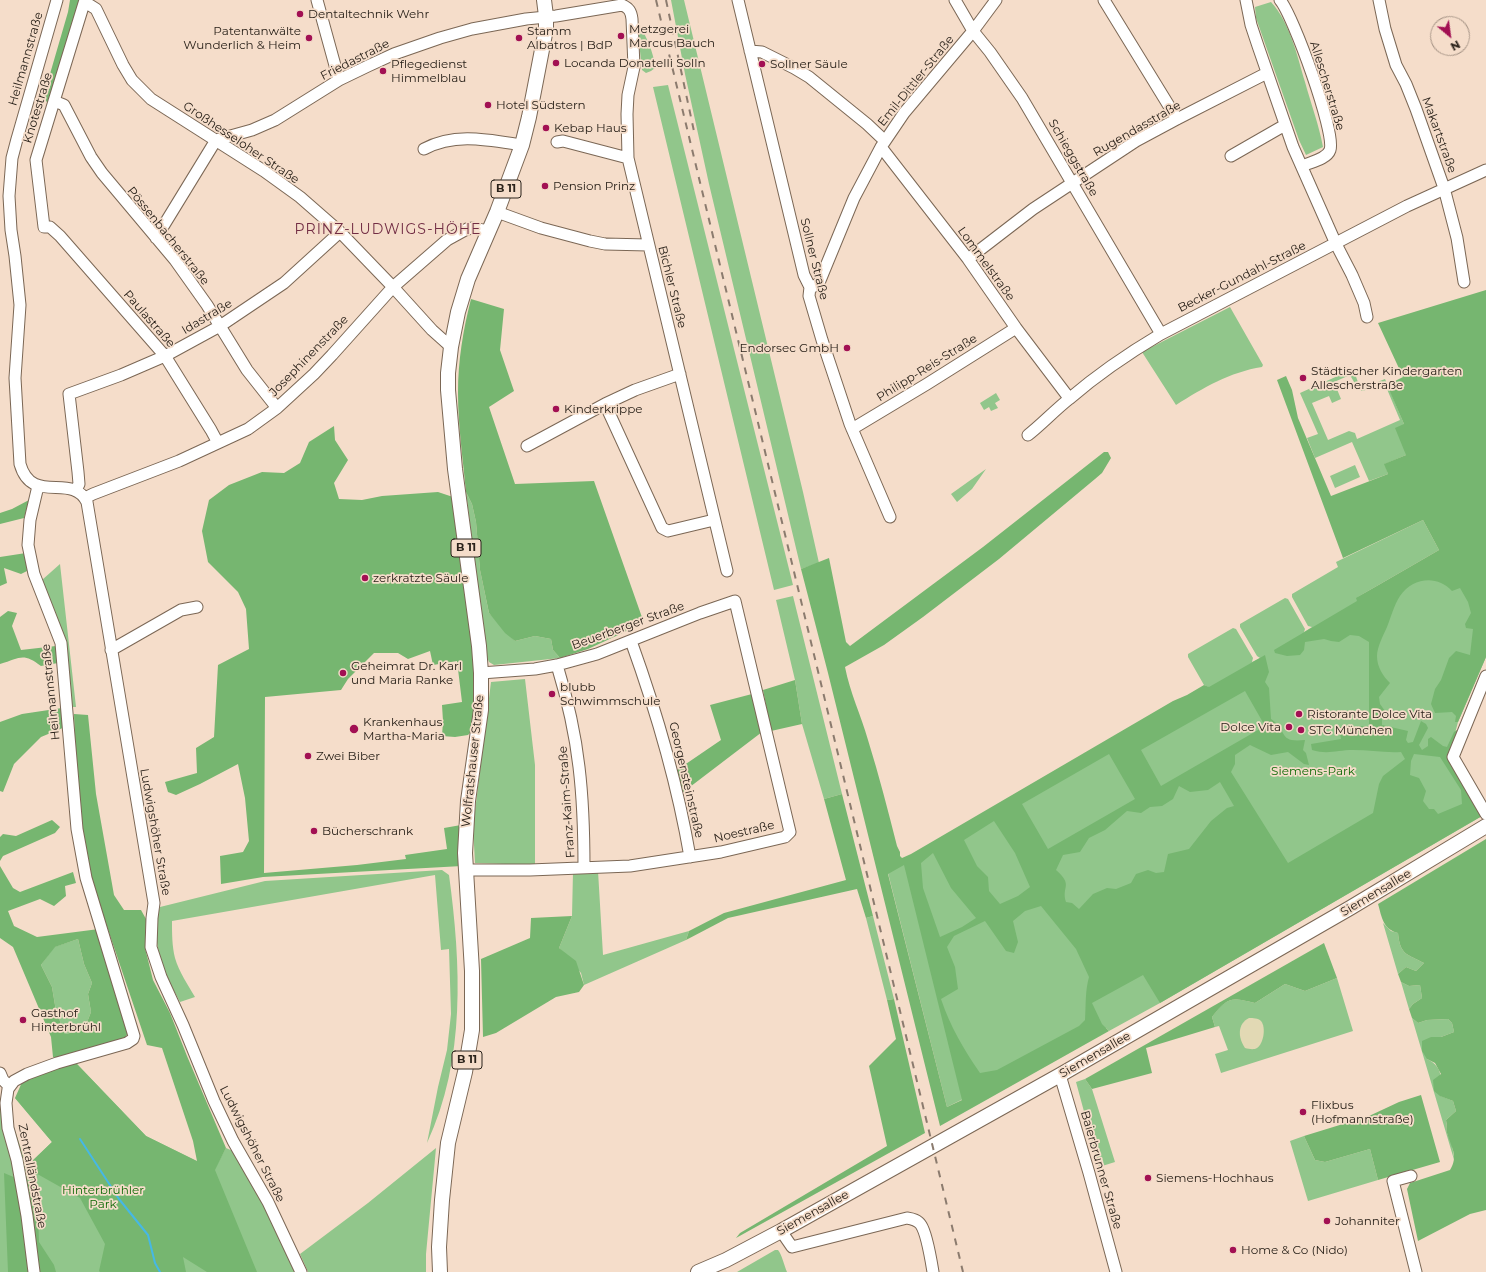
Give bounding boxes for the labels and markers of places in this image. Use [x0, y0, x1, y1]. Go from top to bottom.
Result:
place label: Dentaltechnik Wehr [308, 7, 429, 21]
marker: Dentaltechnik Wehr [295, 9, 305, 19]
place label: Metzgerei Marcus Bauch [629, 22, 715, 50]
place label: Patentanwälte Wunderlich & Heim [183, 24, 301, 52]
place label: Stamm Albatros | BdP [527, 24, 613, 52]
marker: Metzgerei Marcus Bauch [616, 31, 626, 41]
marker: Patentanwälte Wunderlich & Heim [304, 33, 314, 43]
marker: Stamm Albatros | BdP [514, 33, 524, 43]
place label: Locanda Donatelli Solln [564, 56, 706, 70]
place label: Pflegedienst Himmelblau [391, 57, 467, 85]
place label: Sollner Säule [770, 57, 848, 71]
marker: Locanda Donatelli Solln [551, 58, 561, 68]
marker: Sollner Säule [757, 59, 767, 69]
marker: Pflegedienst Himmelblau [378, 66, 388, 76]
place label: Hotel Südstern [496, 98, 586, 112]
marker: Hotel Südstern [483, 100, 493, 110]
place label: Kebap Haus [554, 121, 627, 135]
marker: Kebap Haus [541, 123, 551, 133]
place label: Pension Prinz [553, 179, 635, 193]
marker: Pension Prinz [540, 181, 550, 191]
place label: Endorsec GmbH [740, 341, 839, 355]
marker: Endorsec GmbH [842, 343, 852, 353]
place label: Städtischer Kindergarten Allescherstraße [1311, 364, 1462, 392]
marker: Städtischer Kindergarten Allescherstraße [1298, 373, 1308, 383]
place label: Kinderkrippe [564, 402, 643, 416]
marker: Kinderkrippe [551, 404, 561, 414]
place label: zerkratzte Säule [373, 571, 469, 585]
marker: zerkratzte Säule [360, 573, 370, 583]
place label: Geheimrat Dr. Karl und Maria Ranke [351, 659, 462, 687]
marker: Geheimrat Dr. Karl und Maria Ranke [338, 668, 348, 678]
place label: blubb Schwimmschule [560, 680, 660, 708]
marker: blubb Schwimmschule [547, 689, 557, 699]
place label: Ristorante Dolce Vita [1307, 707, 1432, 721]
marker: Ristorante Dolce Vita [1294, 709, 1304, 719]
place label: Krankenhaus Martha-Maria [363, 715, 445, 743]
place label: Dolce Vita [1220, 720, 1281, 734]
marker: Dolce Vita [1284, 722, 1294, 732]
marker: Krankenhaus Martha-Maria [348, 723, 360, 735]
place label: STC München [1309, 723, 1392, 737]
marker: STC München [1296, 725, 1306, 735]
place label: Zwei Biber [316, 749, 380, 763]
marker: Zwei Biber [303, 751, 313, 761]
place label: Bücherschrank [322, 824, 413, 838]
marker: Bücherschrank [309, 826, 319, 836]
place label: Gasthof Hinterbrühl [31, 1006, 101, 1034]
marker: Gasthof Hinterbrühl [18, 1015, 28, 1025]
place label: Flixbus (Hofmannstraße) [1311, 1098, 1414, 1126]
marker: Flixbus (Hofmannstraße) [1298, 1107, 1308, 1117]
place label: Siemens-Hochhaus [1156, 1171, 1274, 1185]
marker: Siemens-Hochhaus [1143, 1173, 1153, 1183]
place label: Johanniter [1335, 1214, 1400, 1228]
marker: Johanniter [1322, 1216, 1332, 1226]
place label: Home & Co (Nido) [1241, 1243, 1348, 1257]
marker: Home & Co (Nido) [1228, 1245, 1238, 1255]

